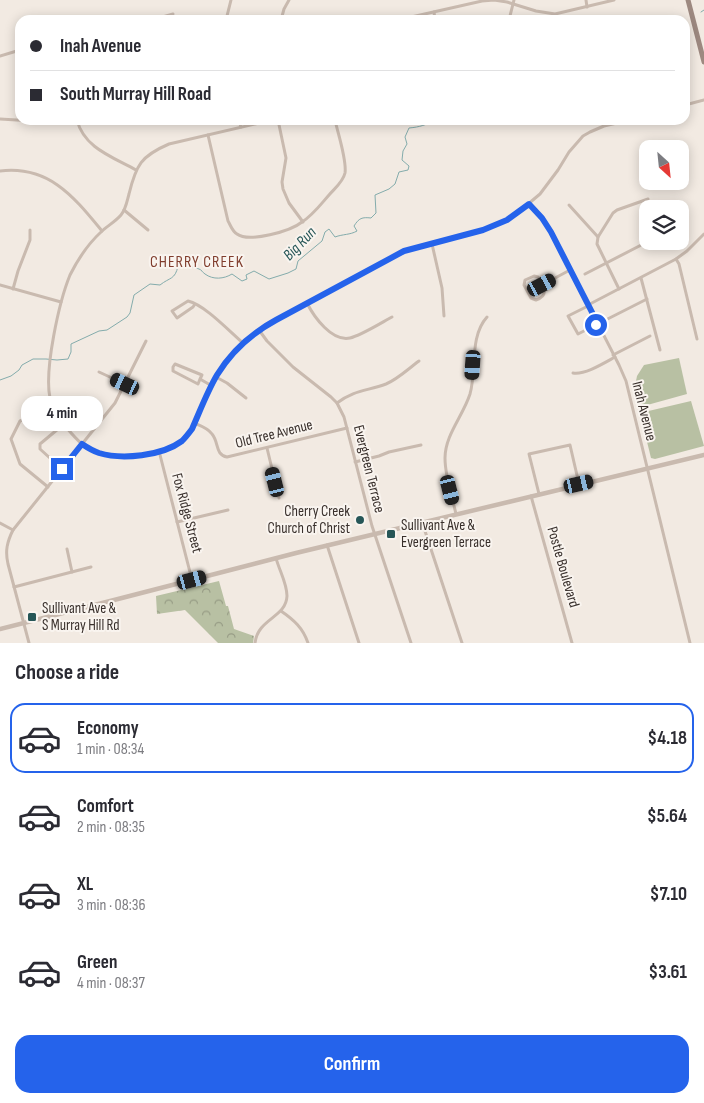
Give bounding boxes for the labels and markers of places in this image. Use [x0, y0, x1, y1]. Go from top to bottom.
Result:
place label: Cherry Creek Church of Christ [268, 502, 350, 538]
marker: Cherry Creek Church of Christ [354, 514, 366, 526]
place label: Sullivant Ave & Evergreen Terrace [401, 516, 491, 552]
marker: Sullivant Ave & Evergreen Terrace [385, 528, 397, 540]
place label: Sullivant Ave & S Murray Hill Rd [42, 599, 120, 635]
marker: Sullivant Ave & S Murray Hill Rd [26, 611, 38, 623]

